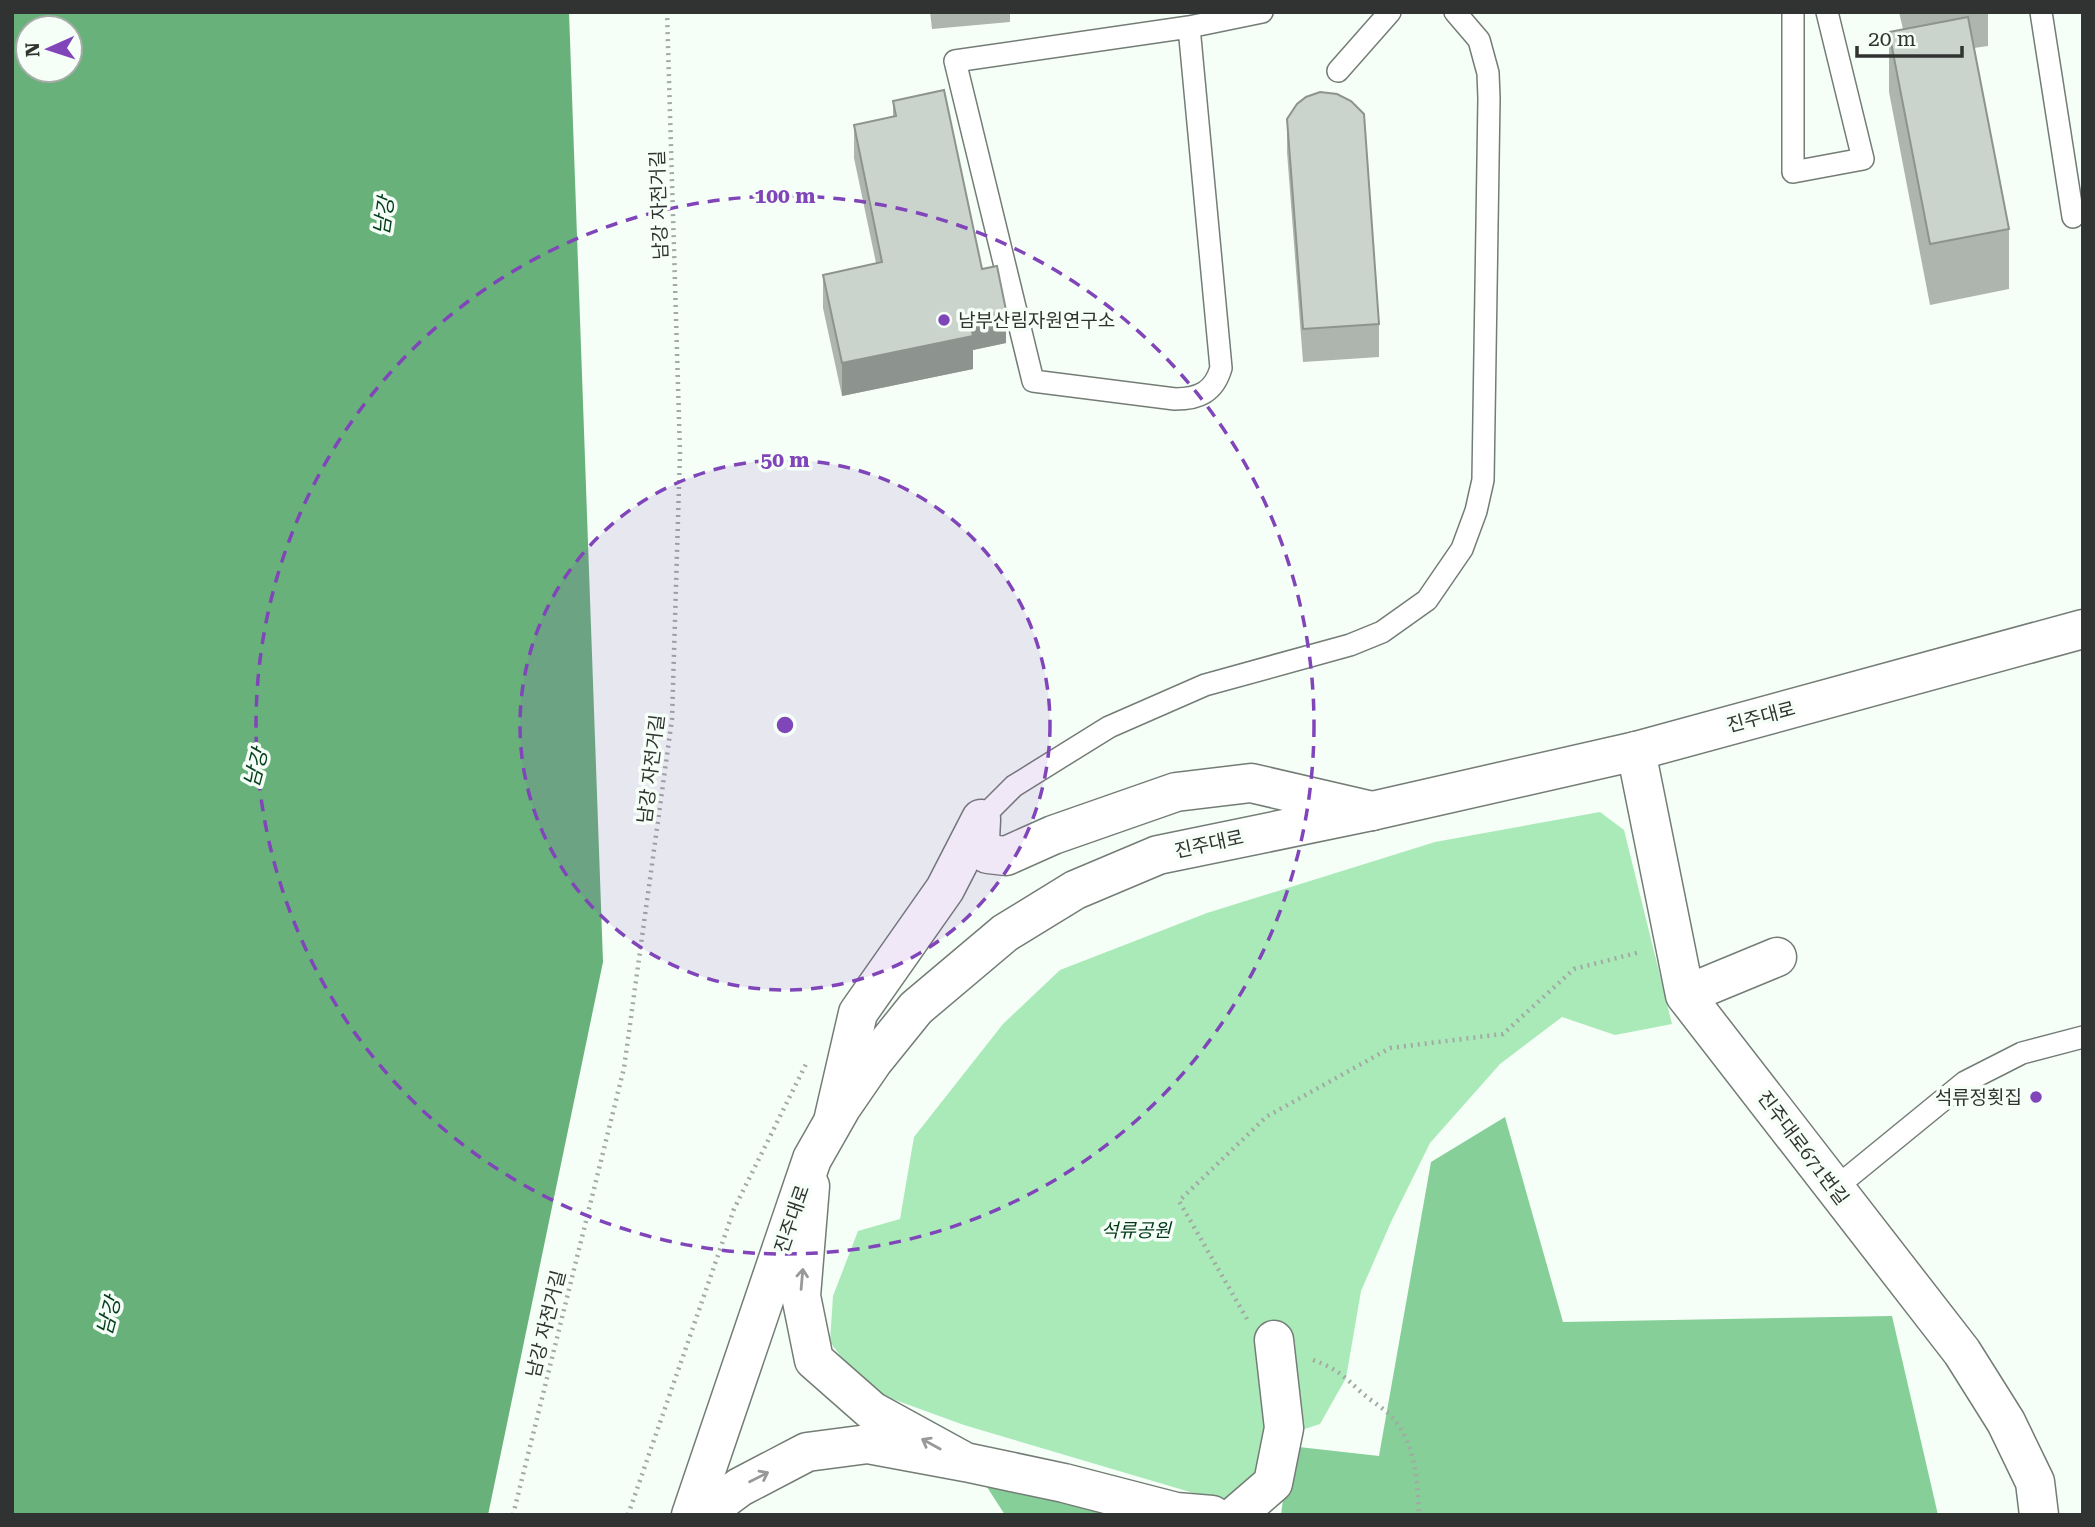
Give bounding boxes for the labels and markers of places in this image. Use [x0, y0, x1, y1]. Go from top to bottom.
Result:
place label: 남부산림자원연구소 [958, 309, 1115, 332]
marker: 남부산림자원연구소 [936, 312, 952, 328]
centre of rings [773, 713, 797, 737]
place label: 석류정횟집 [1935, 1086, 2022, 1109]
marker: 석류정횟집 [2028, 1089, 2044, 1105]

